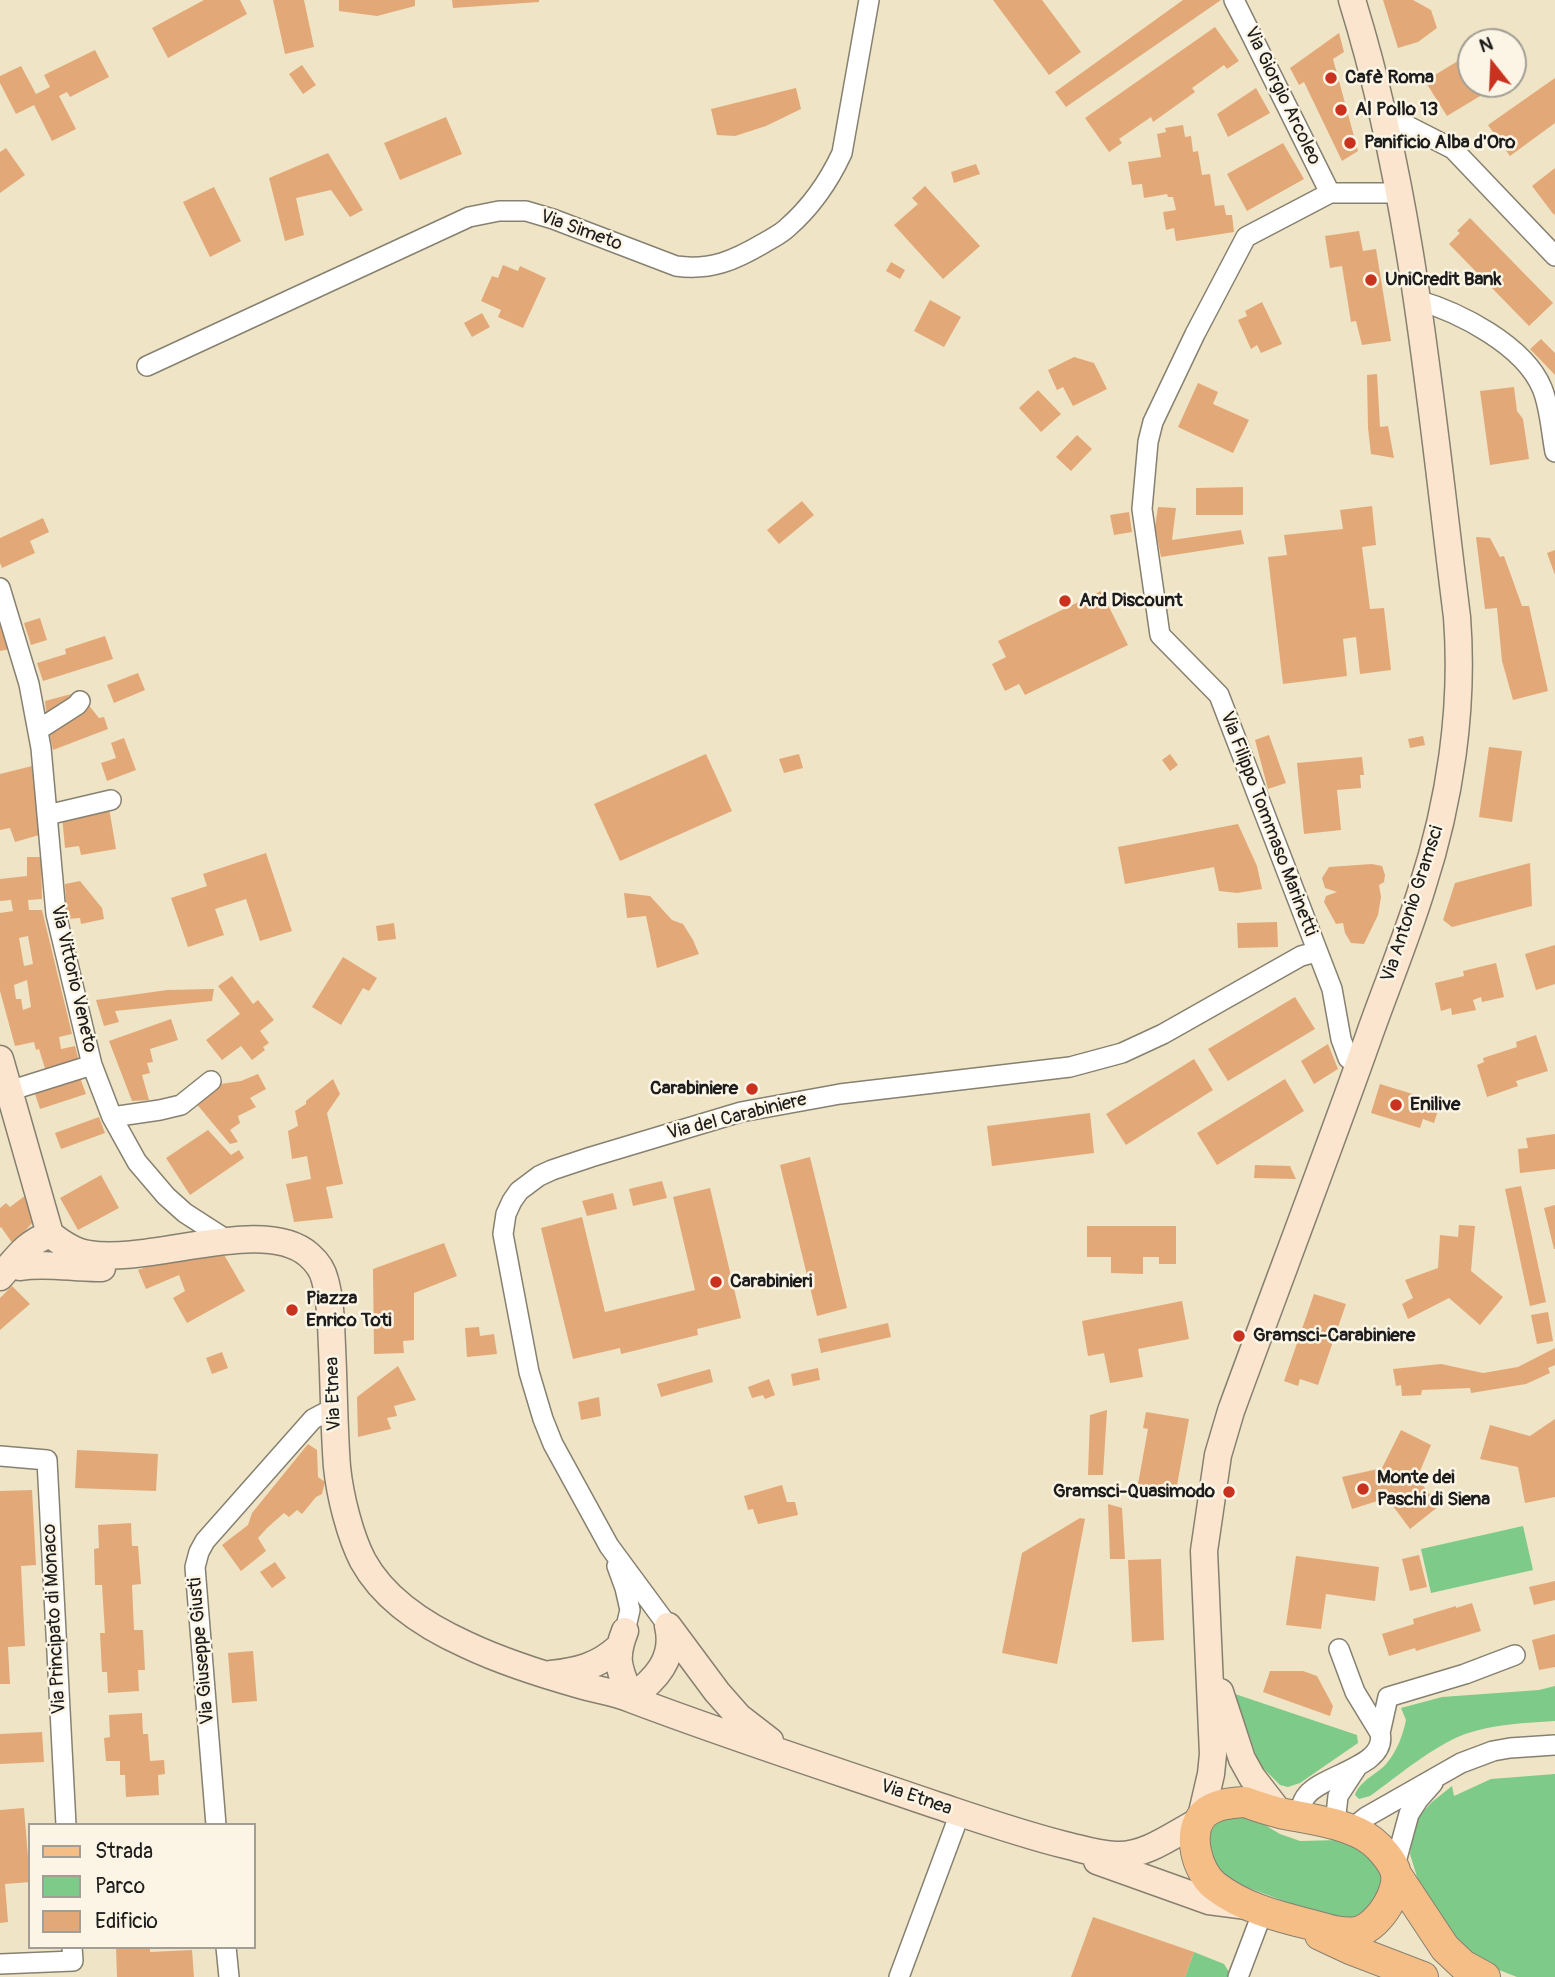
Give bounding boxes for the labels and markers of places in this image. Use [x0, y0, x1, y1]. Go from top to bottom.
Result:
place label: Cafè Roma [1345, 67, 1434, 89]
marker: Cafè Roma [1323, 70, 1339, 86]
place label: Al Pollo 13 [1355, 99, 1438, 121]
marker: Al Pollo 13 [1333, 102, 1349, 118]
place label: Panificio Alba d'Oro [1364, 132, 1515, 154]
marker: Panificio Alba d'Oro [1342, 135, 1358, 151]
place label: UniCredit Bank [1385, 269, 1501, 291]
marker: UniCredit Bank [1363, 272, 1379, 288]
place label: Ard Discount [1079, 590, 1183, 612]
marker: Ard Discount [1057, 593, 1073, 609]
place label: Carabiniere [650, 1078, 738, 1100]
marker: Carabiniere [744, 1081, 760, 1097]
place label: Enilive [1410, 1094, 1460, 1116]
marker: Enilive [1388, 1097, 1404, 1113]
place label: Carabinieri [730, 1271, 812, 1293]
marker: Carabinieri [708, 1274, 724, 1290]
place label: Piazza Enrico Toti [306, 1288, 392, 1332]
marker: Piazza Enrico Toti [284, 1302, 300, 1318]
place label: Gramsci-Carabiniere [1253, 1325, 1415, 1347]
marker: Gramsci-Carabiniere [1231, 1328, 1247, 1344]
place label: Monte dei Paschi di Siena [1377, 1467, 1490, 1511]
place label: Gramsci-Quasimodo [1053, 1481, 1215, 1503]
marker: Monte dei Paschi di Siena [1355, 1481, 1371, 1497]
marker: Gramsci-Quasimodo [1221, 1484, 1237, 1500]

